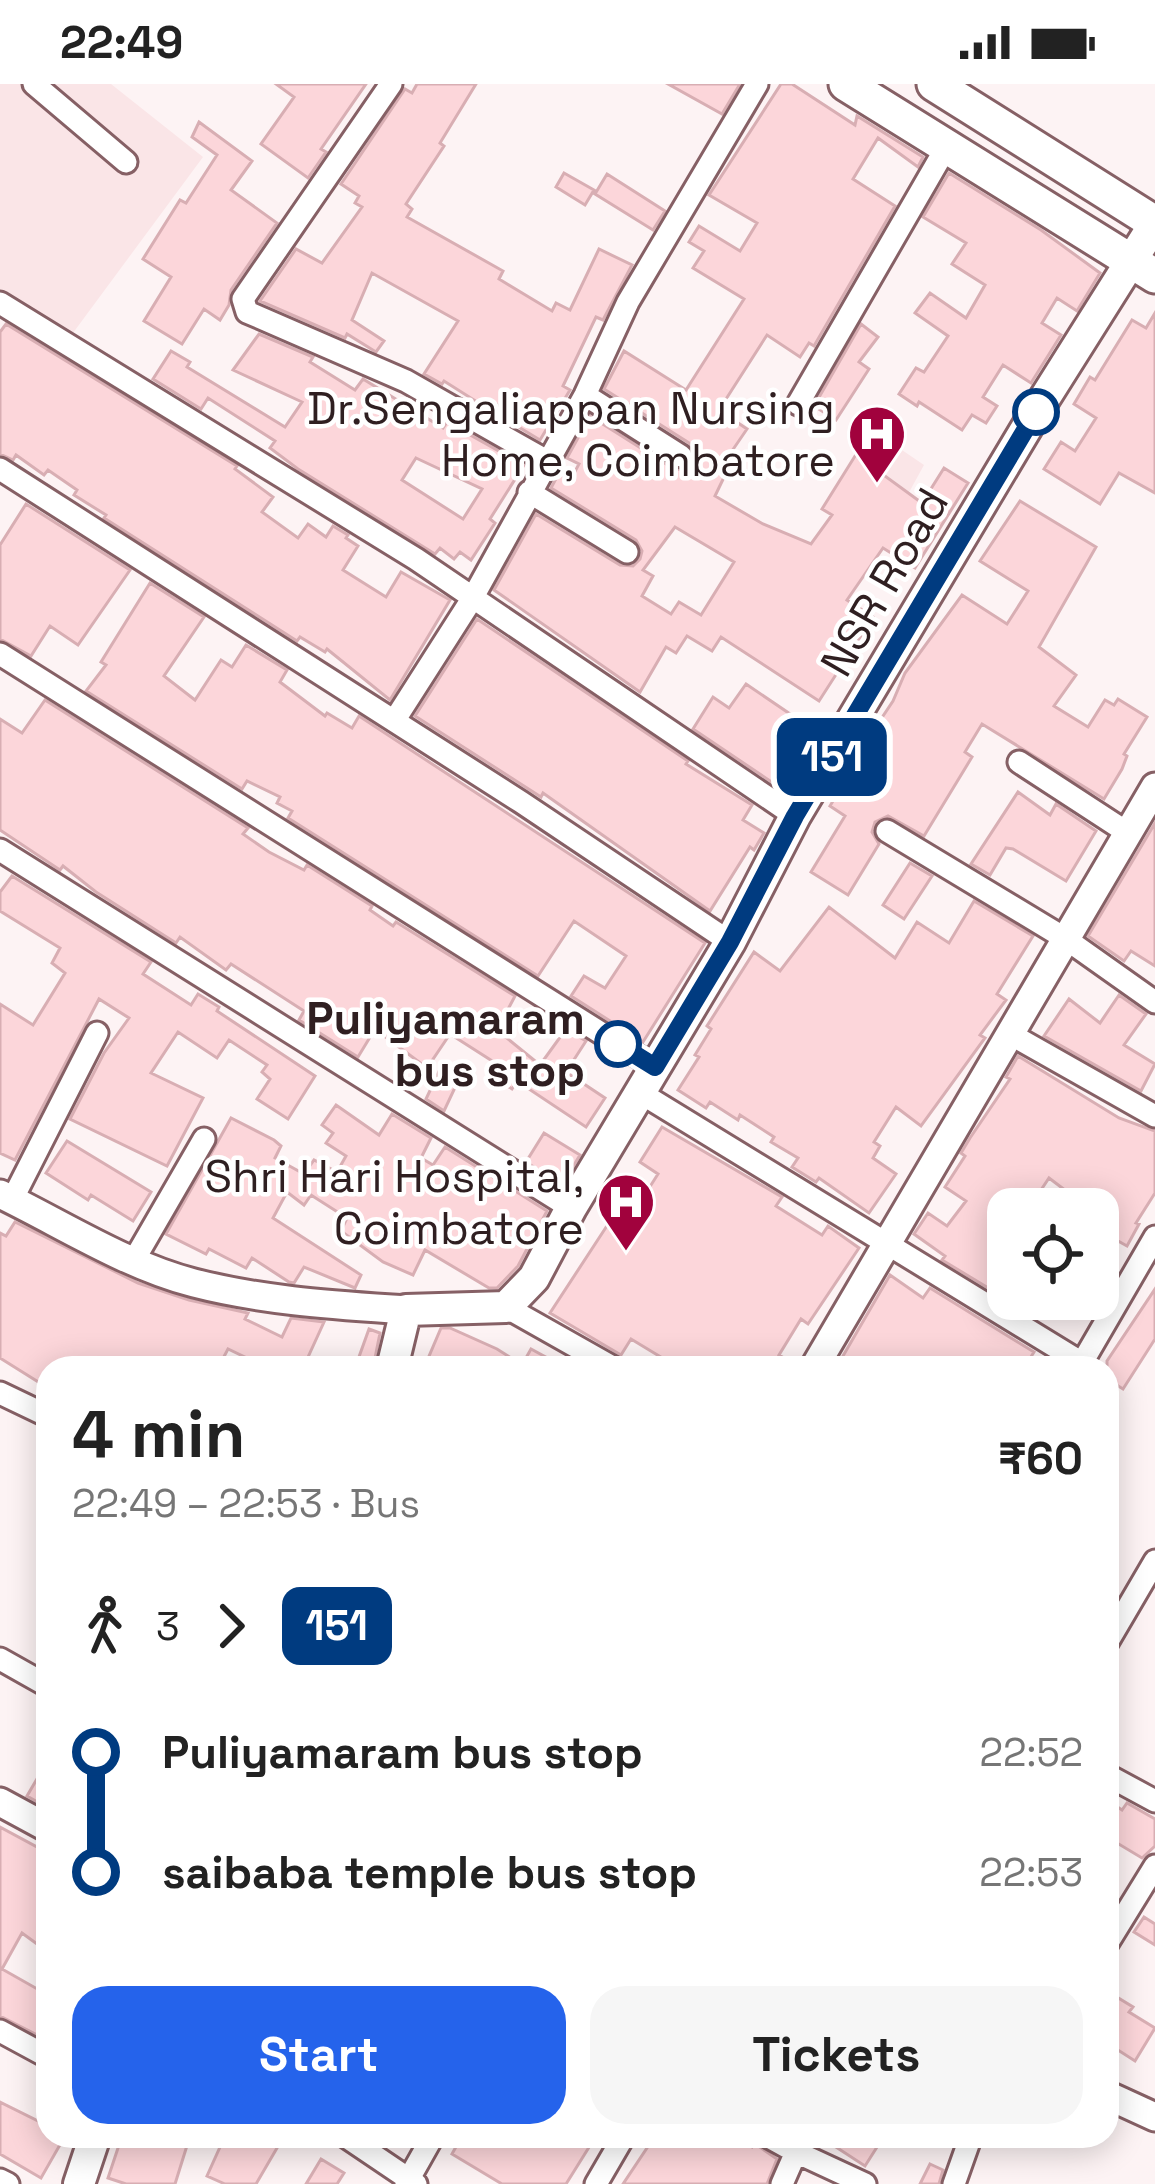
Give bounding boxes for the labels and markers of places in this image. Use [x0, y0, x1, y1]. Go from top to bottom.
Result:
place label: Dr.Sengaliappan Nursing Home, Coimbatore [307, 380, 835, 489]
unlabelled marker [1014, 390, 1058, 434]
hospital icon: Dr.Sengaliappan Nursing Home, Coimbatore [846, 403, 908, 485]
place label: Puliyamaram bus stop [306, 990, 585, 1099]
marker: Puliyamaram bus stop [596, 1022, 640, 1066]
place label: Shri Hari Hospital, Coimbatore [205, 1148, 584, 1257]
hospital icon: Shri Hari Hospital, Coimbatore [595, 1171, 657, 1253]

